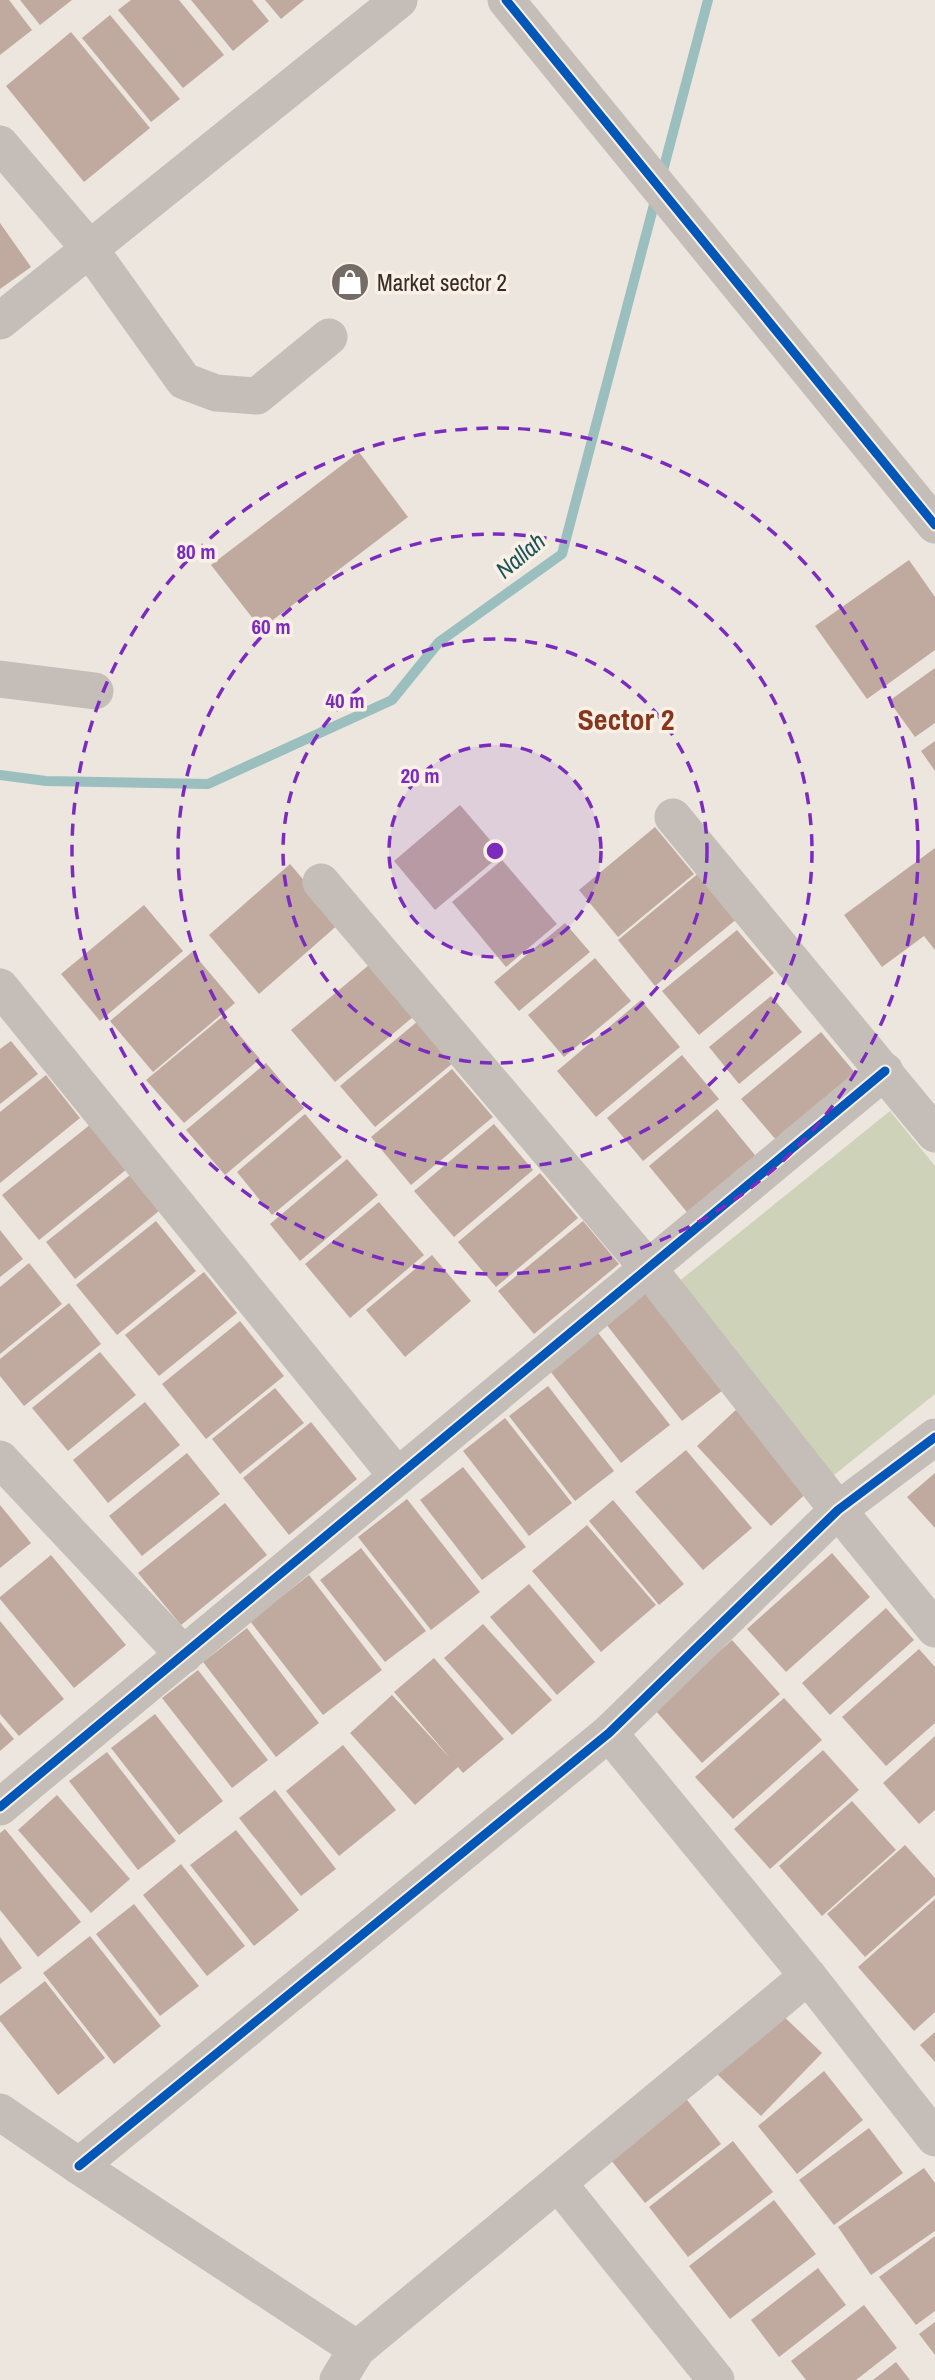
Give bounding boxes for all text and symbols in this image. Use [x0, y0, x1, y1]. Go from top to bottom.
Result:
shop icon: Market sector 2 [329, 261, 371, 303]
place label: Market sector 2 [377, 267, 507, 298]
water label: Nallah [488, 525, 552, 585]
text: 80 m [176, 537, 216, 566]
text: 60 m [251, 612, 291, 641]
text: 40 m [325, 686, 365, 715]
district label: Sector 2 [577, 699, 675, 739]
text: 20 m [400, 761, 440, 790]
centre of rings [483, 839, 507, 863]

